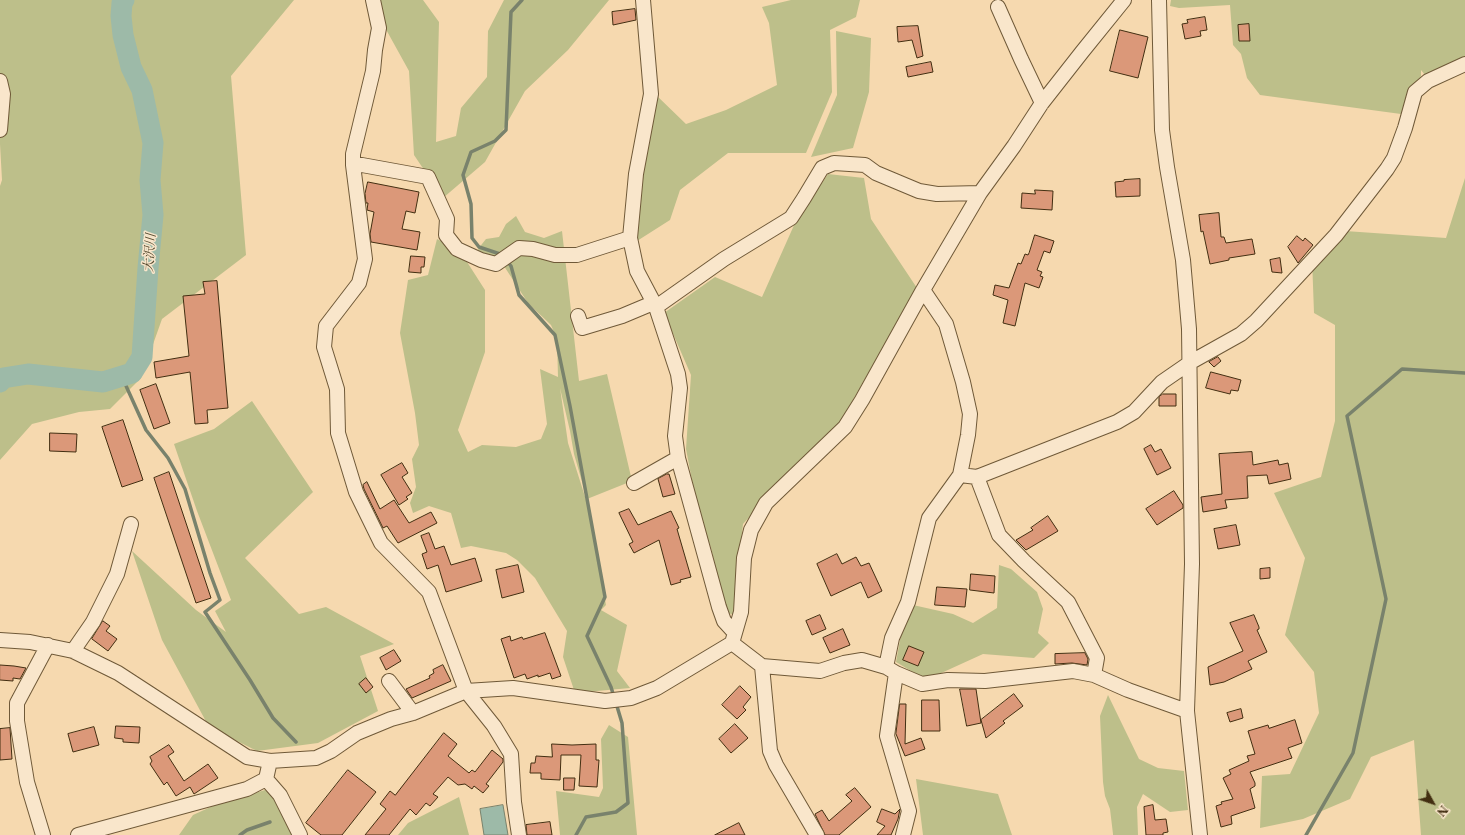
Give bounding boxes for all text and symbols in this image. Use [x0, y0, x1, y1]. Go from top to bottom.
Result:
water label: 大沢川 [141, 233, 159, 273]
north arrow [1413, 783, 1453, 823]
text: N [1434, 803, 1451, 819]

